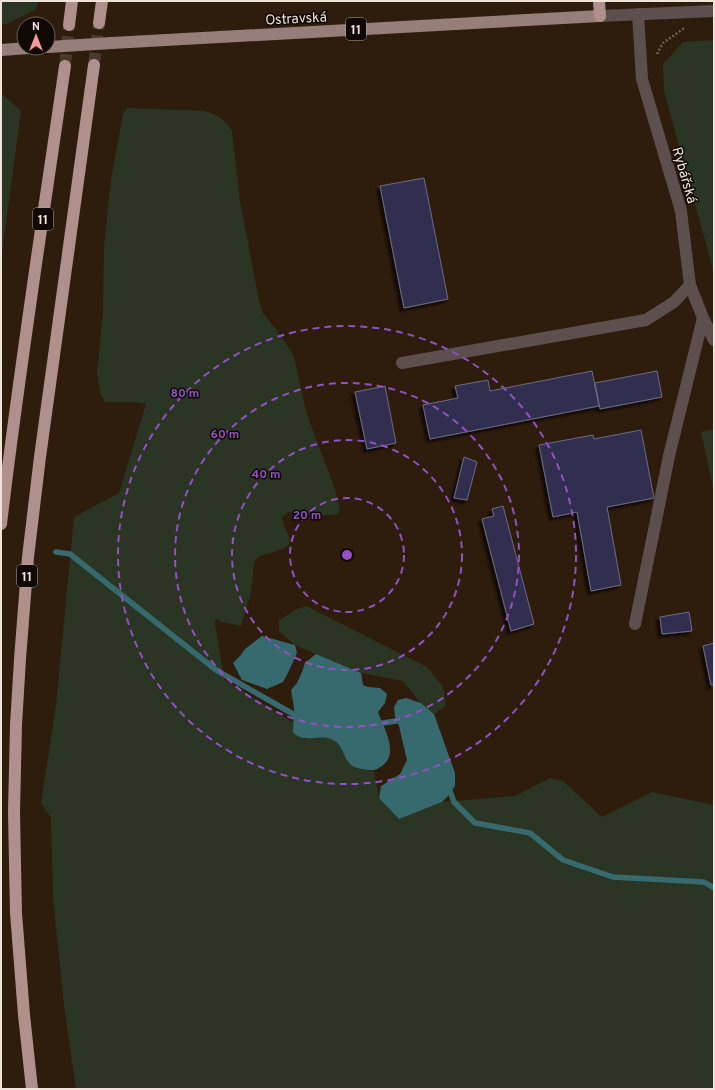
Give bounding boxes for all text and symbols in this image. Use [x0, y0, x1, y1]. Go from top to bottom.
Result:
street label: Ostravská [265, 9, 327, 30]
north arrow [16, 16, 56, 56]
road number: 11 [346, 18, 366, 40]
text: N [32, 20, 40, 34]
street label: Rybářská [667, 145, 700, 206]
road number: 11 [33, 208, 53, 230]
text: 80 m [171, 386, 199, 402]
text: 60 m [211, 427, 239, 443]
text: 40 m [251, 467, 281, 483]
text: 20 m [293, 508, 321, 524]
centre of rings [340, 548, 354, 562]
road number: 11 [17, 565, 37, 587]

